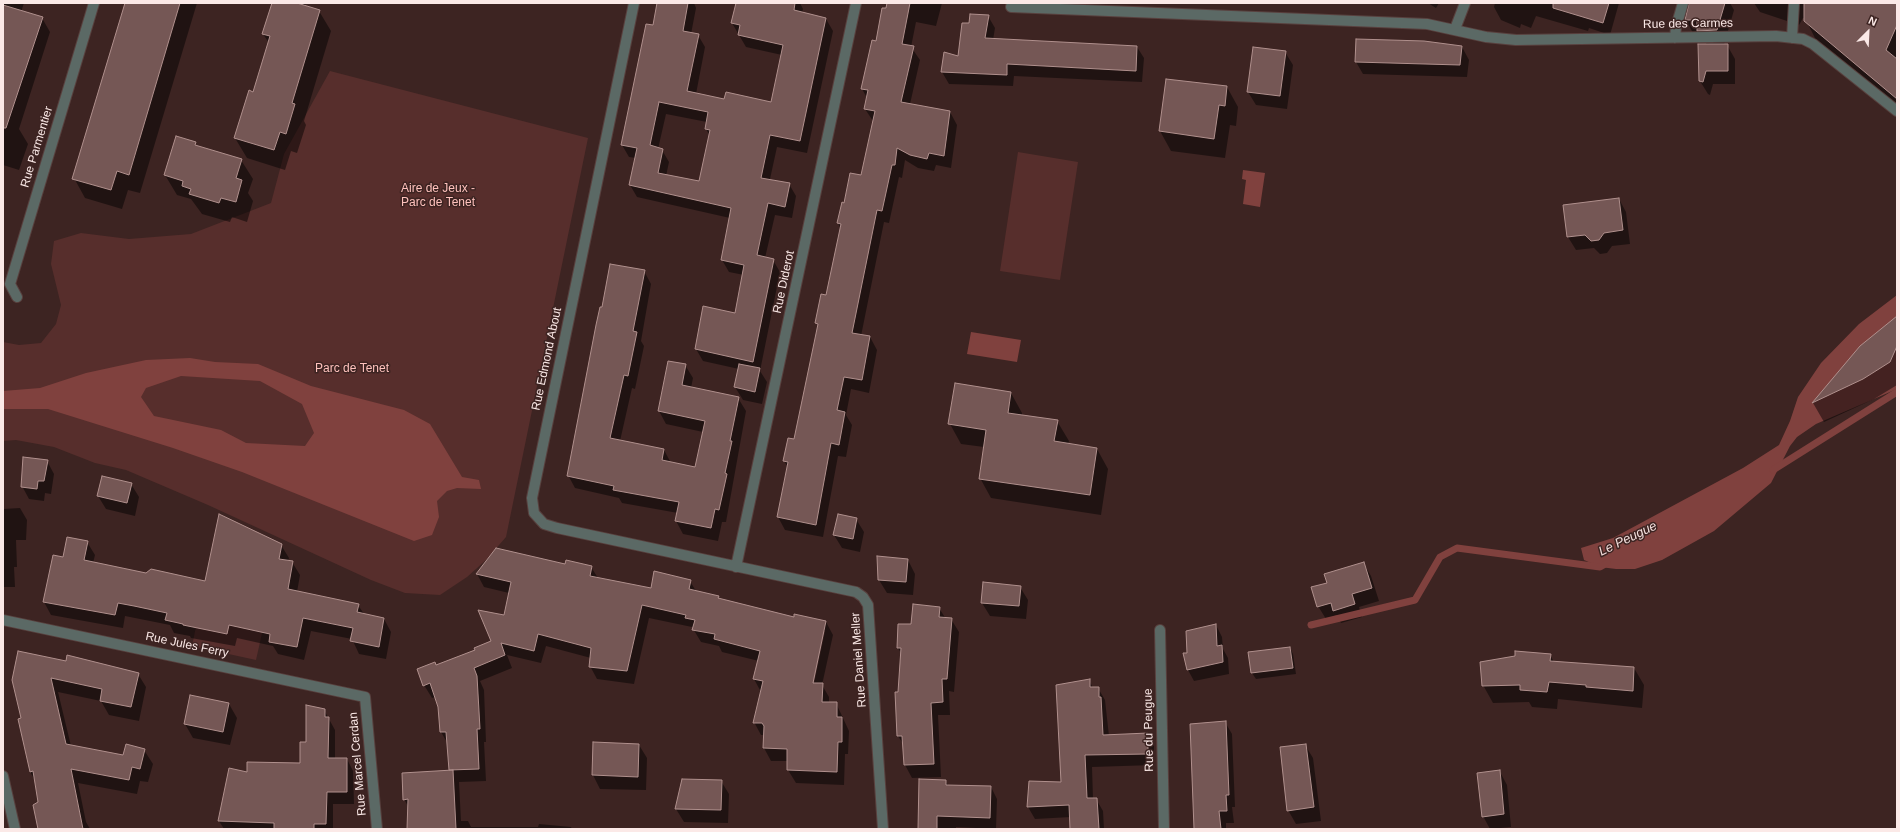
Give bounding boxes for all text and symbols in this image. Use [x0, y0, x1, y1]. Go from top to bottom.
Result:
north arrow [1848, 12, 1888, 52]
text: N [1867, 14, 1879, 28]
street label: Rue des Carmes [1643, 16, 1733, 32]
street label: Rue Parmentier [18, 105, 56, 189]
park label: Aire de Jeux - Parc de Tenet [401, 182, 475, 210]
street label: Rue Diderot [770, 249, 798, 315]
street label: Rue Edmond About [529, 306, 565, 412]
park label: Parc de Tenet [315, 362, 389, 376]
water label: Le Peugue [1596, 518, 1660, 560]
street label: Rue Daniel Meller [848, 612, 870, 708]
street label: Rue Jules Ferry [144, 629, 230, 661]
street label: Rue du Peugue [1141, 688, 1157, 772]
street label: Rue Marcel Cerdan [346, 712, 370, 816]

